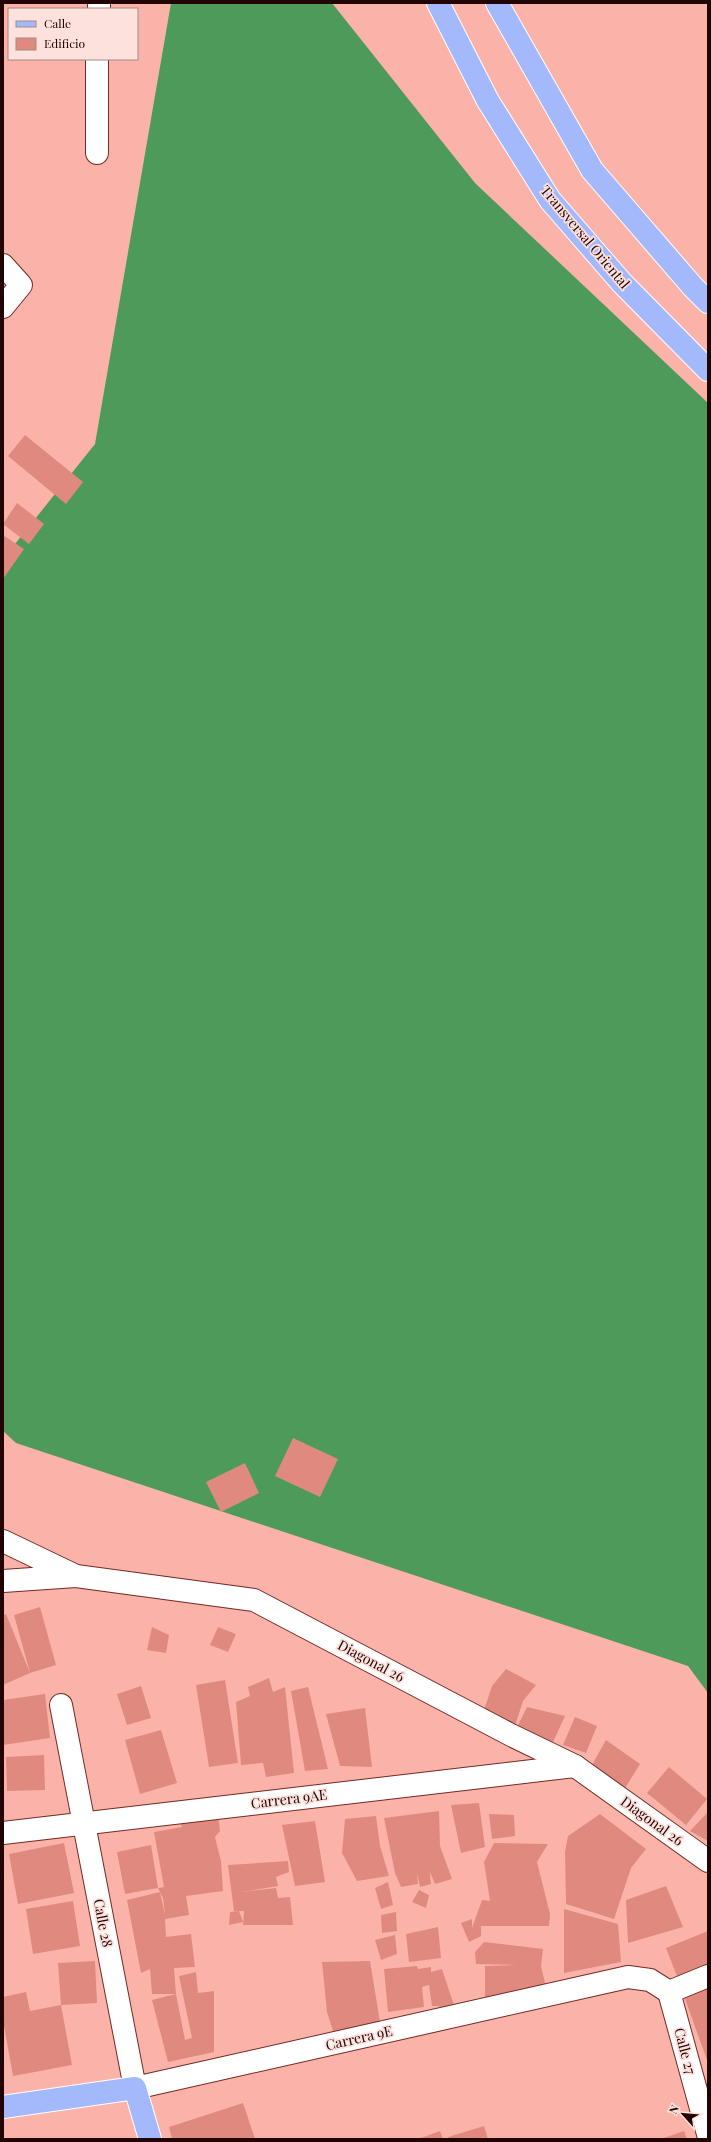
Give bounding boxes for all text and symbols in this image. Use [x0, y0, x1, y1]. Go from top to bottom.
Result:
legend [8, 8, 138, 60]
text: Calle [44, 15, 71, 31]
text: Edificio [44, 35, 86, 51]
street label: Transversal Oriental [537, 181, 634, 292]
street label: Diagonal 26 [335, 1635, 408, 1686]
street label: Carrera 9AE [250, 1784, 328, 1813]
street label: Diagonal 26 [617, 1791, 687, 1850]
street label: Calle 28 [89, 1897, 117, 1949]
street label: Carrera 9E [324, 2021, 394, 2054]
street label: Calle 27 [670, 2026, 701, 2077]
north arrow [663, 2094, 703, 2134]
text: N [665, 2102, 682, 2116]

